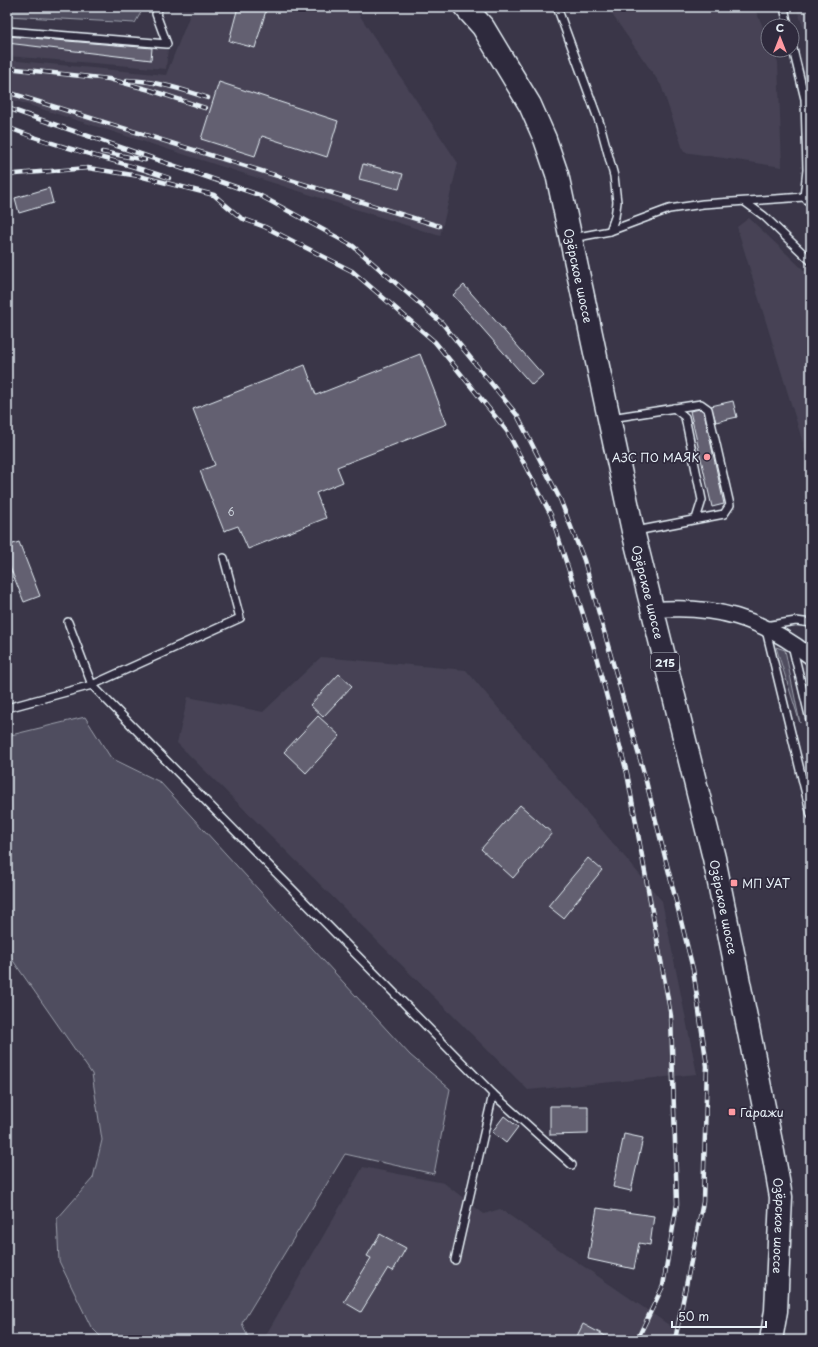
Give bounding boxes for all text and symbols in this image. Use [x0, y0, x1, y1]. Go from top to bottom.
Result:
north arrow [760, 18, 800, 58]
text: С [776, 19, 784, 36]
street label: Озёрское шоссе [560, 227, 597, 325]
place label: АЗС ПО МАЯК [612, 448, 699, 466]
marker: АЗС ПО МАЯК [702, 452, 712, 462]
house number: 6 [227, 504, 235, 519]
street label: Озёрское шоссе [628, 543, 668, 641]
road number: 215 [651, 653, 679, 671]
street label: Озёрское шоссе [706, 858, 742, 956]
place label: МП УАТ [742, 874, 791, 892]
marker: МП УАТ [729, 878, 739, 888]
place label: Гаражи [740, 1103, 784, 1121]
marker: Гаражи [727, 1107, 737, 1117]
street label: Озёрское шоссе [769, 1176, 790, 1274]
scale bar [672, 1303, 766, 1329]
text: 50 m [678, 1307, 709, 1325]

